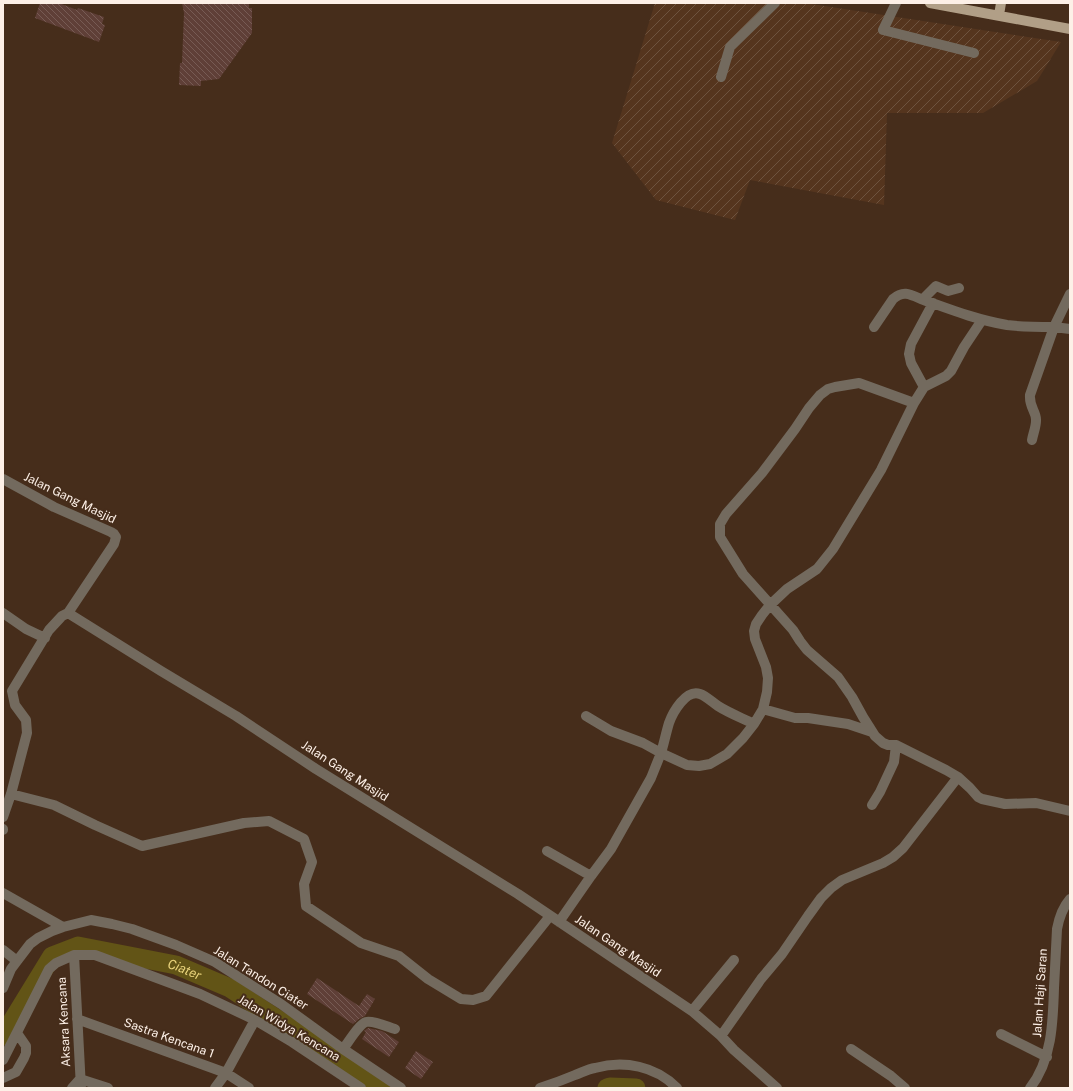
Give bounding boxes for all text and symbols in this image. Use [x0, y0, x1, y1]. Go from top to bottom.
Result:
street label: Jalan Gang Masjid [22, 470, 118, 526]
street label: Jalan Gang Masjid [299, 738, 391, 804]
street label: Jalan Gang Masjid [572, 912, 664, 980]
street label: Jalan Tandon Ciater [211, 943, 311, 1013]
street label: Jalan Haji Saran [1030, 948, 1050, 1038]
water label: Ciater [167, 956, 204, 983]
street label: Aksara Kencana [55, 977, 73, 1067]
street label: Jalan Widya Kencana [235, 992, 343, 1064]
street label: Sastra Kencana 1 [122, 1015, 216, 1061]

